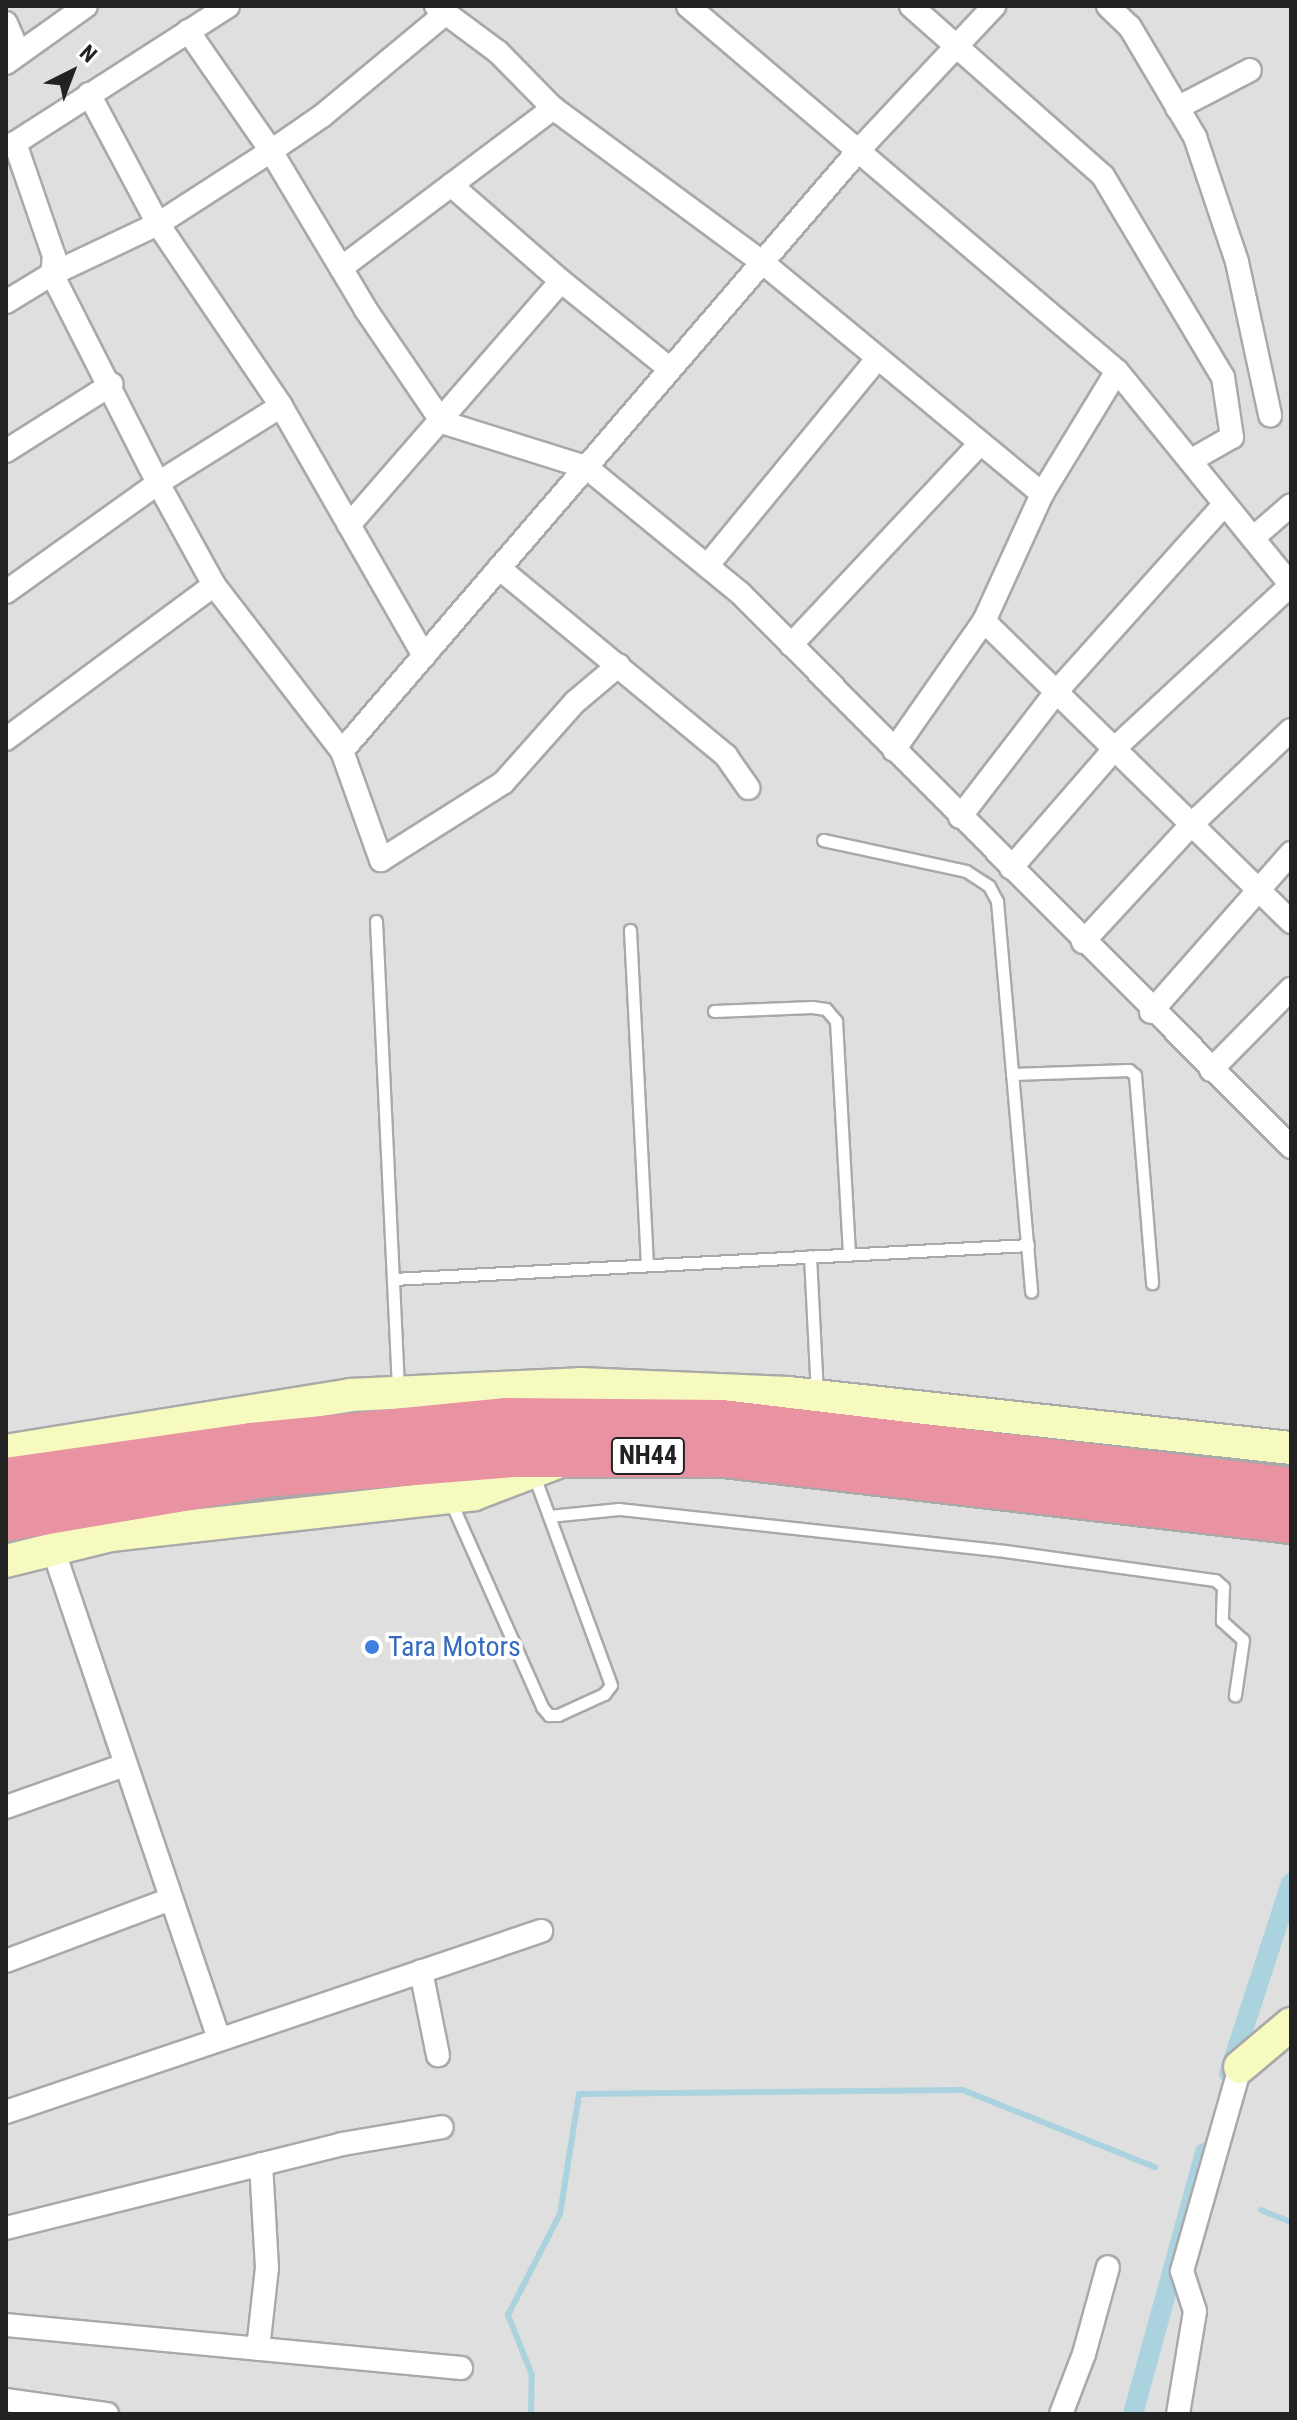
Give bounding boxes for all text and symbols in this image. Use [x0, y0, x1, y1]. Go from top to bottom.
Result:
north arrow [32, 32, 112, 112]
text: N [75, 40, 102, 68]
road number: NH44 [610, 1434, 686, 1478]
place label: Tara Motors [388, 1630, 521, 1664]
marker: Tara Motors [363, 1638, 381, 1656]

